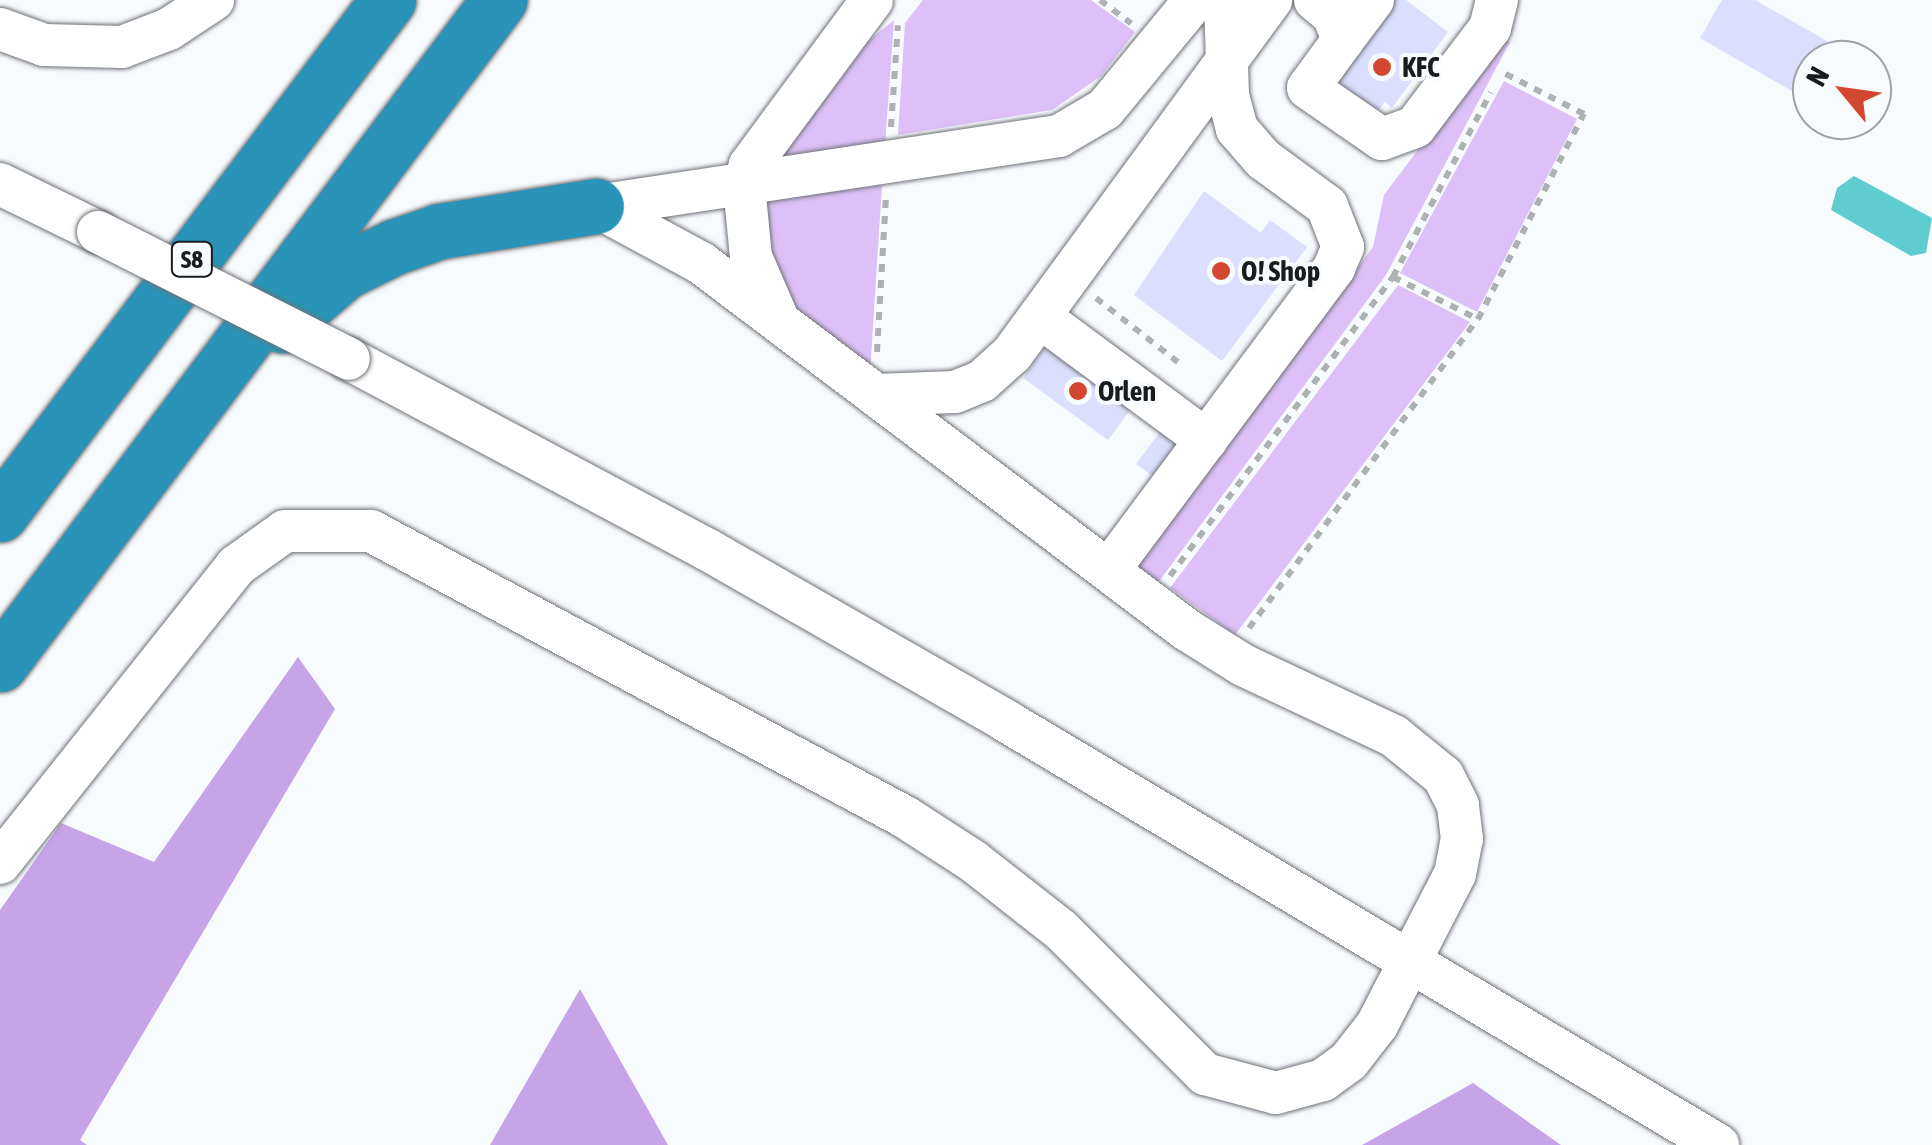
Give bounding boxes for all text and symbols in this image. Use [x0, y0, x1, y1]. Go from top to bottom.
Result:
north arrow [1792, 40, 1892, 140]
place label: KFC [1402, 50, 1440, 84]
marker: KFC [1371, 56, 1393, 78]
text: N [1800, 61, 1836, 91]
road number: S8 [170, 239, 214, 279]
place label: O! Shop [1241, 254, 1320, 288]
marker: O! Shop [1210, 260, 1232, 282]
place label: Orlen [1098, 374, 1156, 408]
marker: Orlen [1067, 380, 1089, 402]

